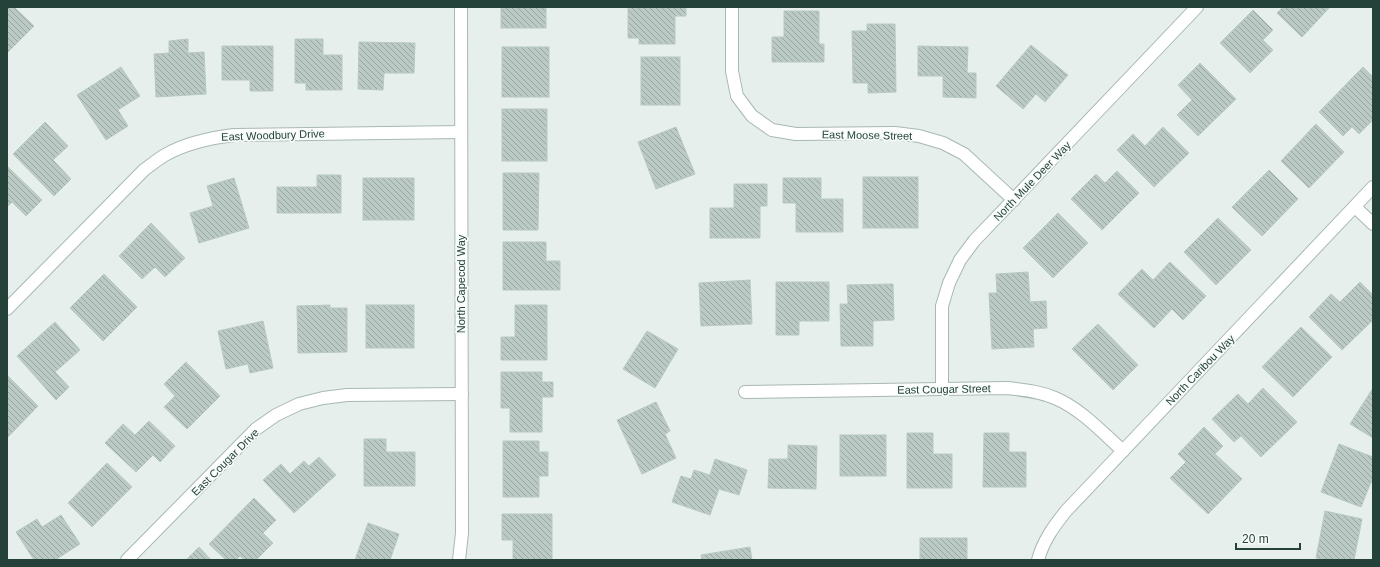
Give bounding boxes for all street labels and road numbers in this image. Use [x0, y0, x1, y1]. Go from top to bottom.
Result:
street label: East Woodbury Drive [221, 127, 325, 143]
street label: East Moose Street [822, 128, 912, 142]
street label: North Mule Deer Way [991, 139, 1073, 223]
street label: North Capecod Way [455, 234, 467, 333]
street label: North Caribou Way [1163, 332, 1237, 408]
street label: East Cougar Street [897, 382, 991, 396]
street label: East Cougar Drive [189, 426, 261, 498]

